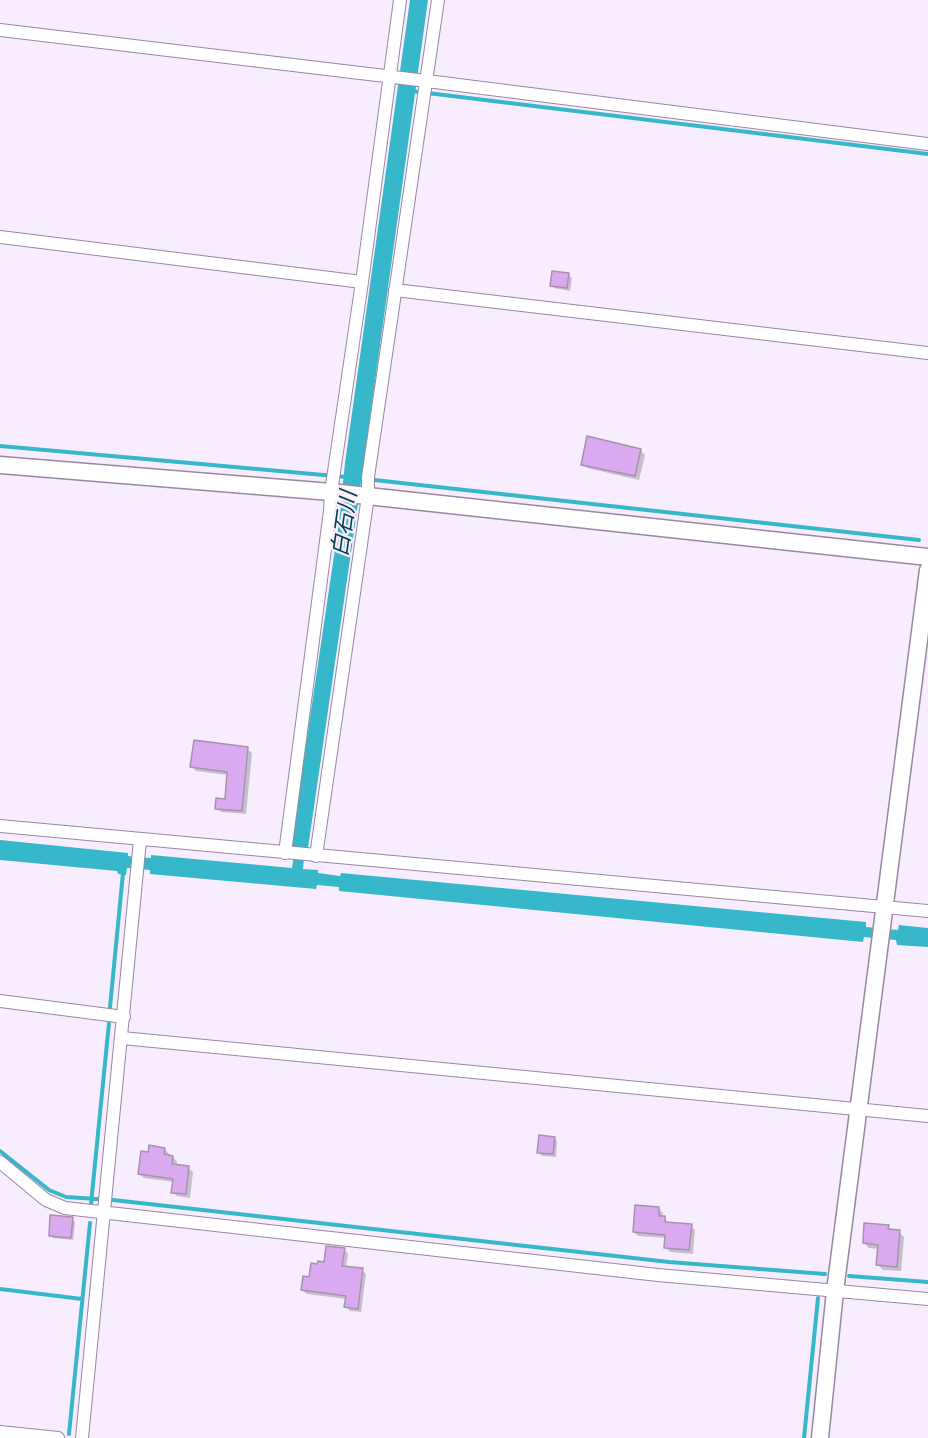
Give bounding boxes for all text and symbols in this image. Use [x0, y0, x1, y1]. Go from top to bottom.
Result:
water label: 白石川 [328, 489, 364, 559]

